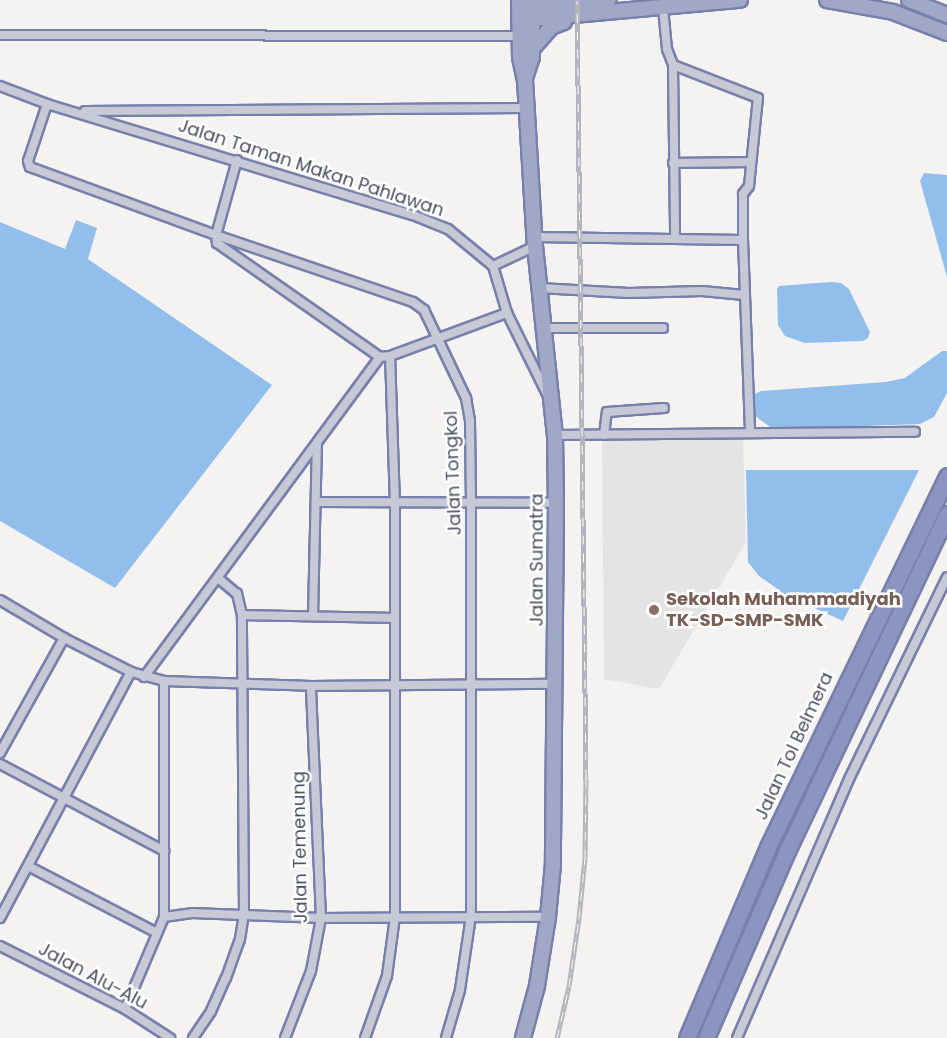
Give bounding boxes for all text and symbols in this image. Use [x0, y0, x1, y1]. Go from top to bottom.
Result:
street label: Jalan Taman Makan Pahlawan [175, 115, 447, 221]
street label: Jalan Tongkol [440, 410, 466, 536]
street label: Jalan Sumatra [526, 494, 548, 626]
place label: Sekolah Muhammadiyah TK-SD-SMP-SMK [666, 589, 901, 632]
marker: Sekolah Muhammadiyah TK-SD-SMP-SMK [647, 603, 661, 617]
street label: Jalan Tol Belmera [750, 669, 838, 823]
street label: Jalan Temenung [288, 771, 312, 923]
street label: Jalan Alu-Alu [35, 938, 151, 1014]

